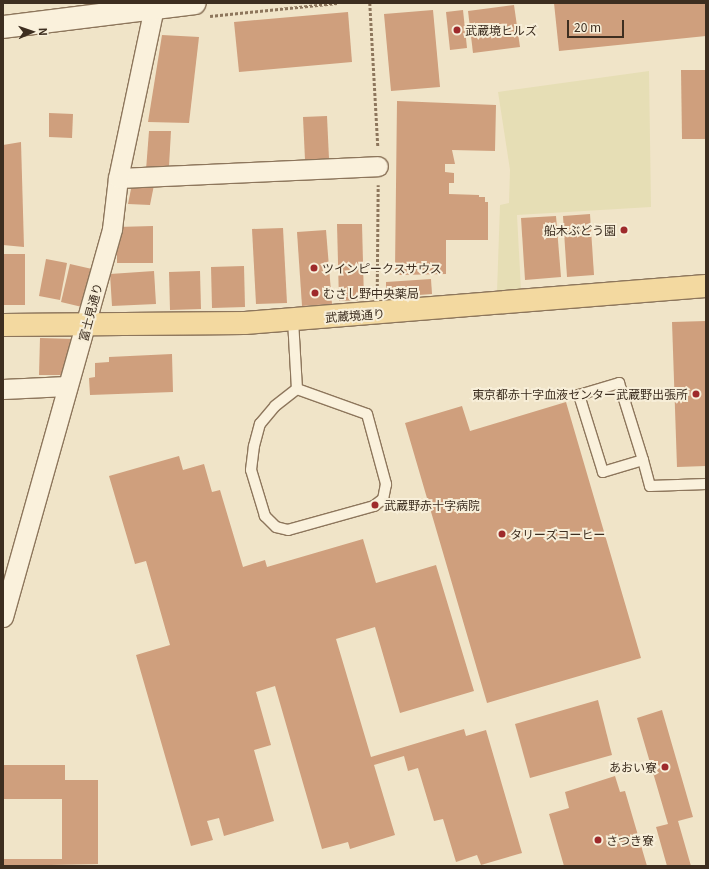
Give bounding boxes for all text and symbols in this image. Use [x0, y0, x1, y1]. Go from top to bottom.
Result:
north arrow [12, 12, 52, 52]
scale bar [569, 12, 626, 38]
text: 20 m [574, 18, 601, 35]
place label: 武蔵境ヒルズ [465, 23, 537, 37]
marker: 武蔵境ヒルズ [452, 25, 462, 35]
text: N [36, 27, 52, 36]
place label: 船木ぶどう園 [544, 223, 616, 237]
marker: 船木ぶどう園 [619, 225, 629, 235]
place label: ツインピークスサウス [322, 261, 442, 275]
marker: ツインピークスサウス [309, 263, 319, 273]
street label: 富士見通り [75, 281, 105, 343]
place label: むさし野中央薬局 [323, 286, 419, 300]
marker: むさし野中央薬局 [310, 288, 320, 298]
street label: 武蔵境通り [325, 306, 385, 324]
place label: 東京都赤十字血液センター武蔵野出張所 [472, 387, 688, 401]
marker: 東京都赤十字血液センター武蔵野出張所 [691, 389, 701, 399]
place label: 武蔵野赤十字病院 [384, 498, 480, 512]
marker: 武蔵野赤十字病院 [369, 499, 381, 511]
place label: タリーズコーヒー [510, 527, 606, 541]
marker: タリーズコーヒー [497, 529, 507, 539]
place label: あおい寮 [609, 760, 657, 774]
marker: あおい寮 [660, 762, 670, 772]
place label: さつき寮 [606, 833, 654, 847]
marker: さつき寮 [593, 835, 603, 845]

